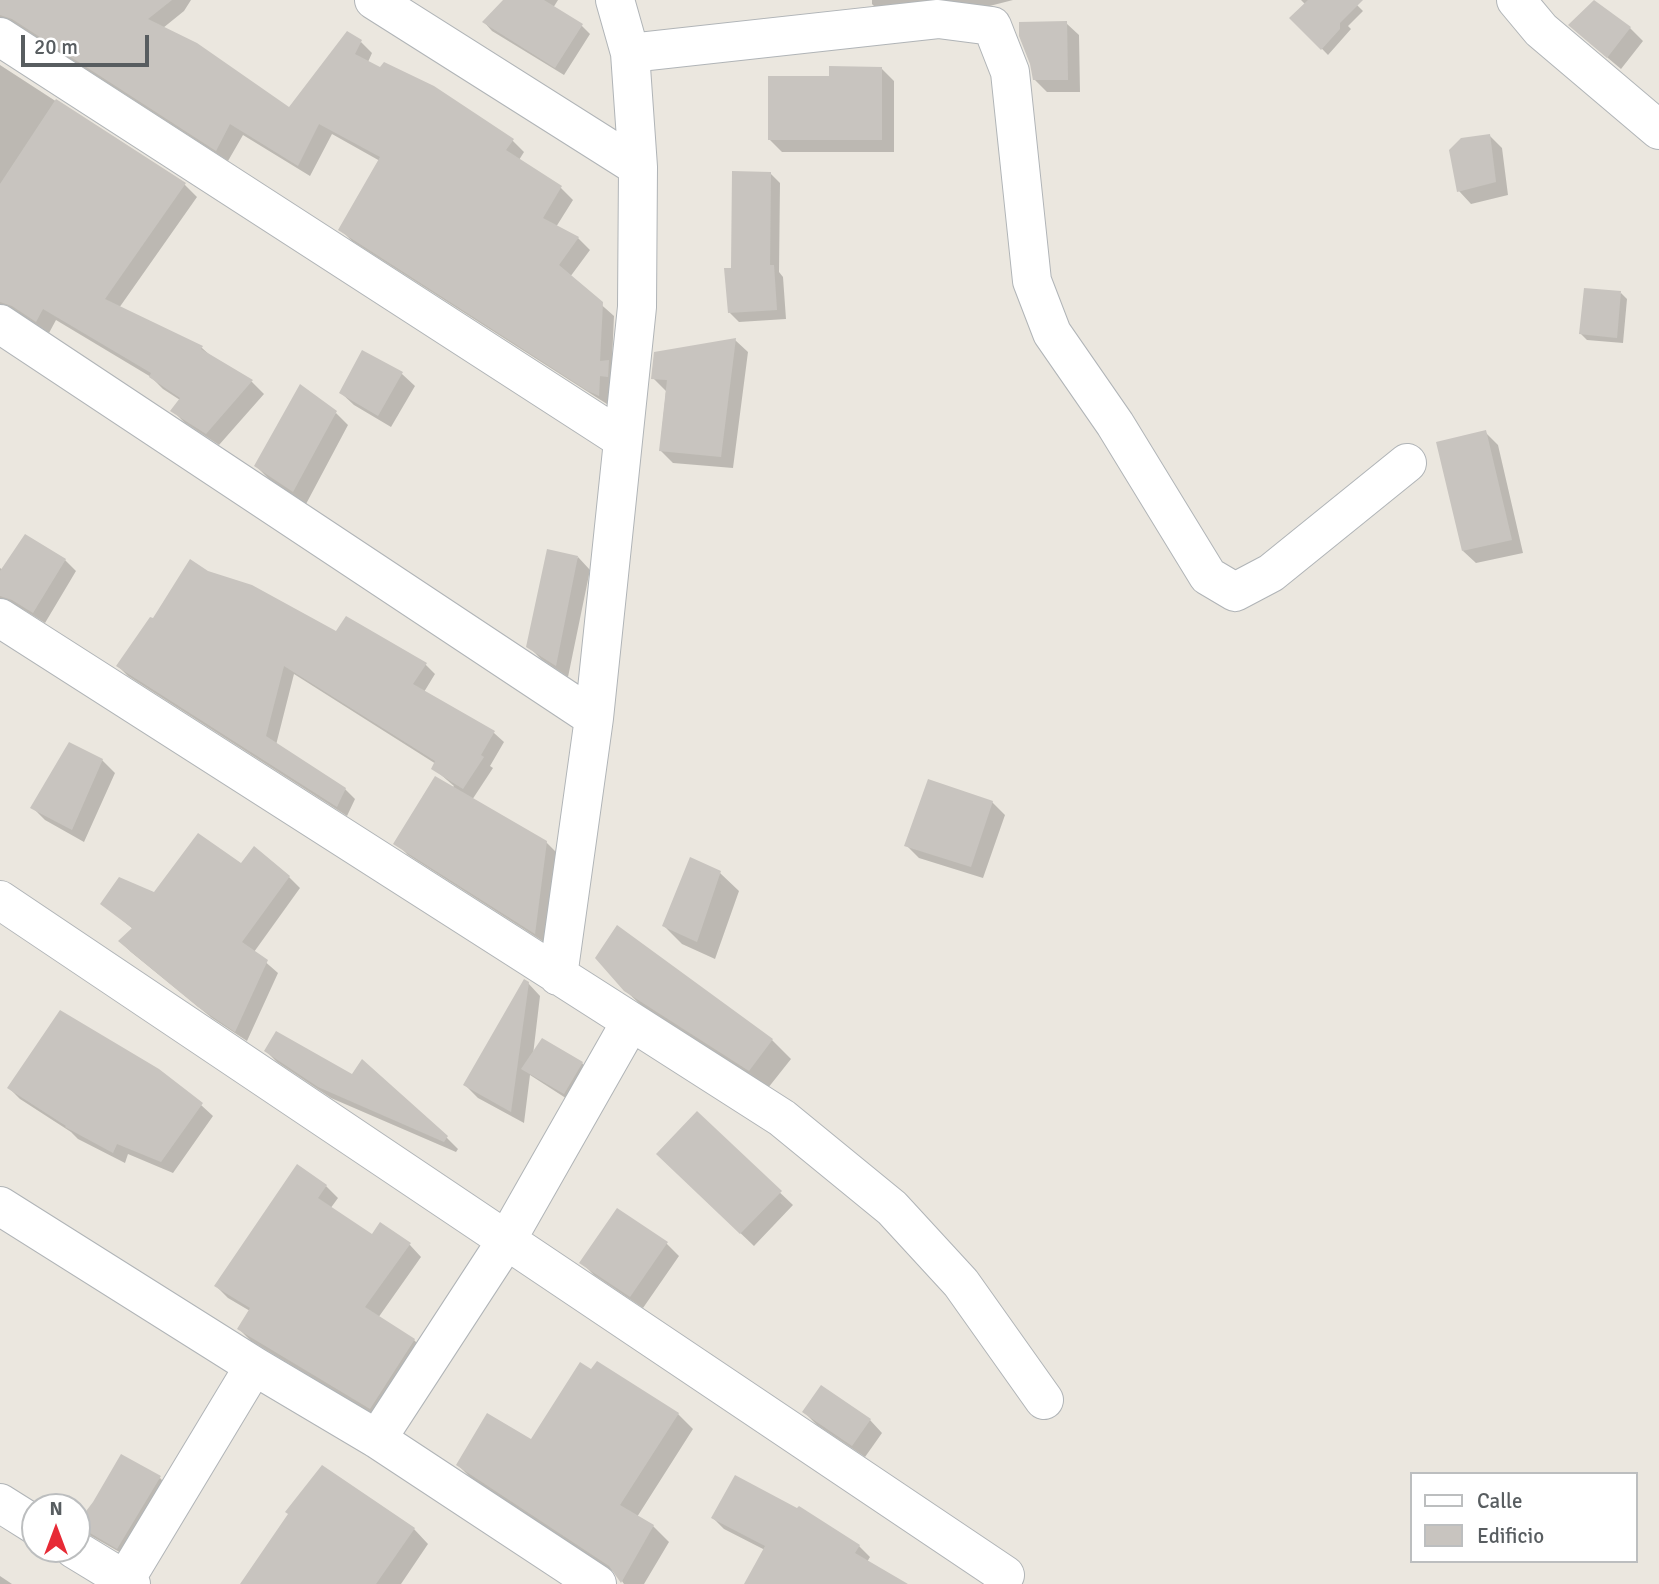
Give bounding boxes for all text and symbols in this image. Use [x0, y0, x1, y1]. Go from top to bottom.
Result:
scale bar [24, 21, 152, 65]
text: 20 m [34, 34, 78, 60]
legend [1410, 1472, 1638, 1563]
text: Calle [1477, 1488, 1523, 1514]
north arrow [21, 1493, 91, 1563]
text: N [49, 1497, 63, 1521]
text: Edificio [1477, 1523, 1544, 1549]

